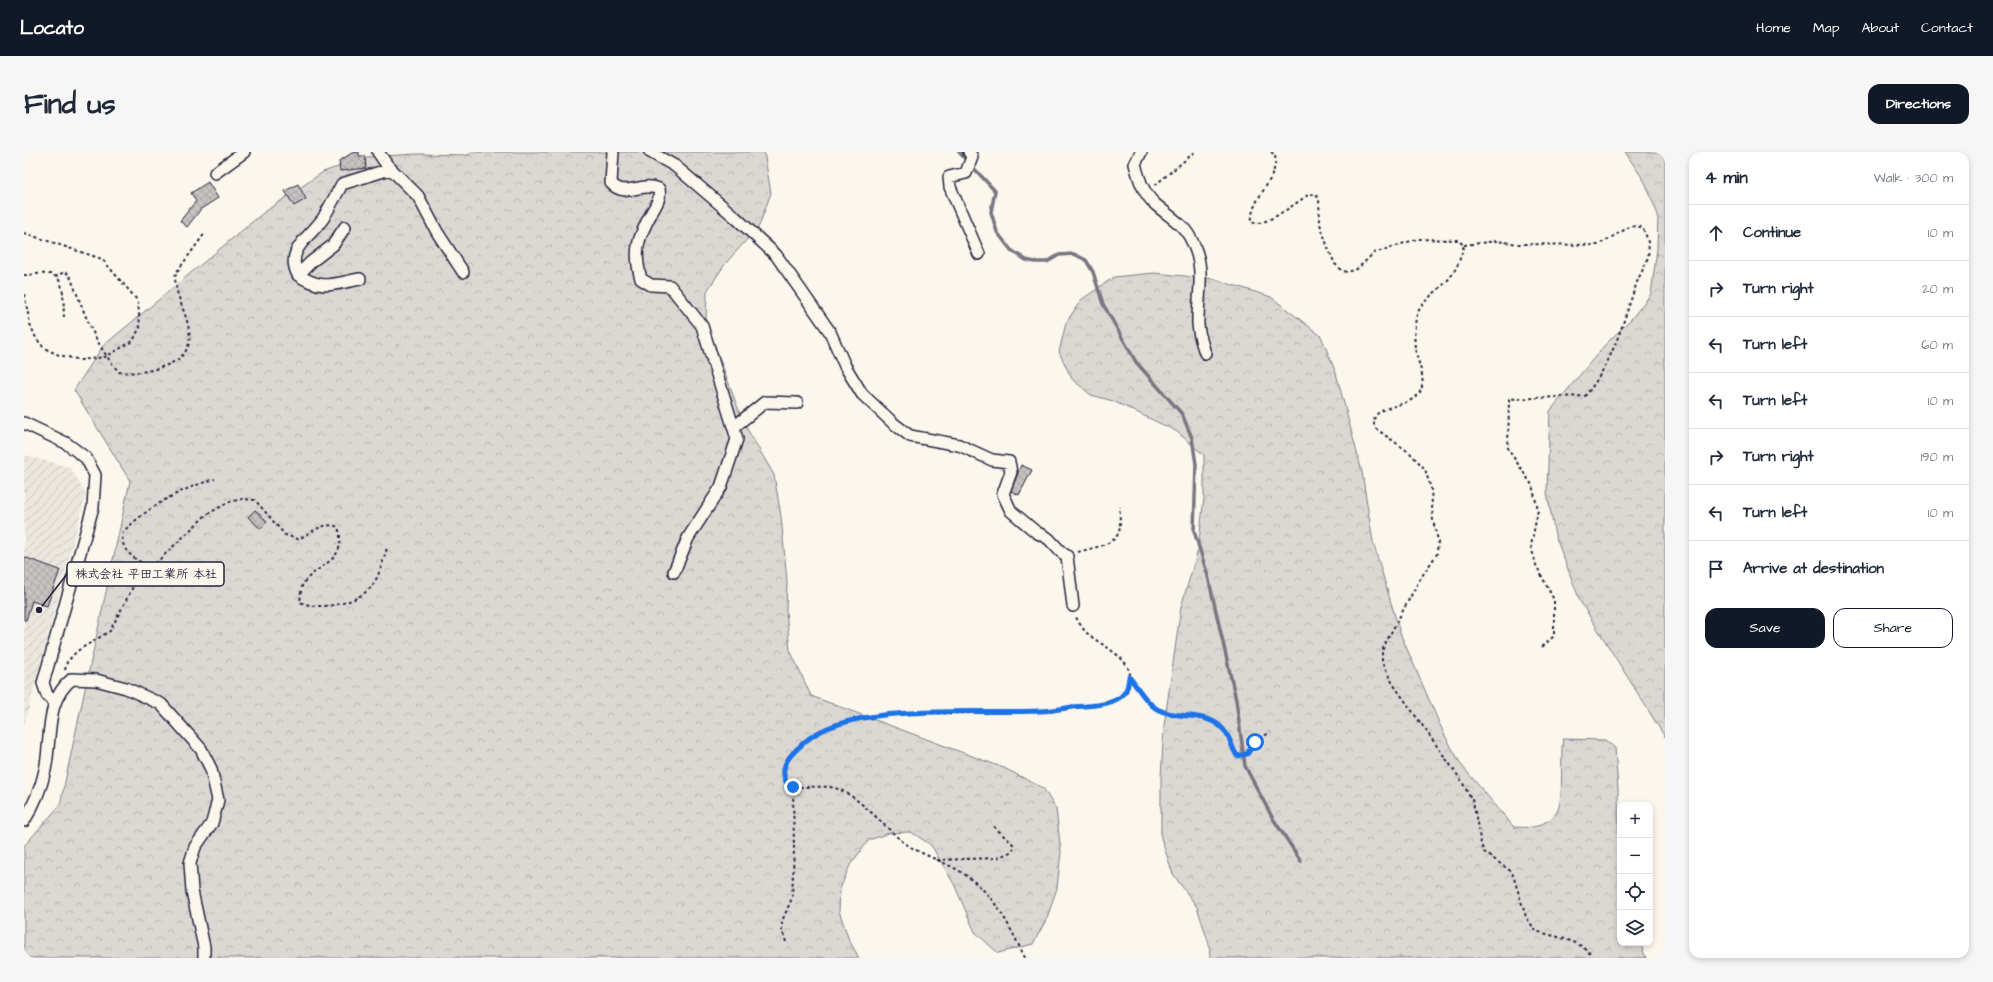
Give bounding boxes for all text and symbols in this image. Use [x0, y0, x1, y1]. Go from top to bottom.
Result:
text: Locato [20, 15, 84, 42]
text: Home [1756, 18, 1791, 38]
text: Map [1813, 18, 1839, 38]
text: About [1861, 18, 1899, 38]
text: Contact [1921, 18, 1973, 38]
button: Directions [1868, 84, 1969, 124]
text: Find us [24, 85, 115, 124]
text: 4 min [1705, 166, 1748, 190]
text: Walk · 300 m [1874, 169, 1953, 187]
icon: ahead [1705, 222, 1727, 244]
text: Continue [1743, 222, 1801, 243]
text: 10 m [1928, 224, 1953, 242]
icon: right [1705, 278, 1727, 300]
text: Turn right [1743, 278, 1814, 299]
text: 20 m [1922, 280, 1953, 298]
icon: left [1705, 334, 1727, 356]
text: Turn left [1743, 334, 1807, 355]
text: 60 m [1921, 336, 1953, 354]
icon: left [1705, 390, 1727, 412]
text: Turn left [1743, 390, 1807, 411]
text: 10 m [1928, 392, 1953, 410]
icon: right [1705, 446, 1727, 468]
text: Turn right [1743, 446, 1814, 467]
text: 190 m [1920, 448, 1953, 466]
icon: left [1705, 502, 1727, 524]
text: Turn left [1743, 502, 1807, 523]
text: 10 m [1928, 504, 1953, 522]
icon: arrive [1705, 558, 1727, 580]
text: Arrive at destination [1743, 558, 1884, 579]
callout: 株式会社 平田工業所 本社 [67, 562, 224, 586]
text: 株式会社 平田工業所 本社 [75, 566, 217, 583]
button: Save [1705, 608, 1825, 648]
button: Share [1833, 608, 1953, 648]
route start [1246, 733, 1264, 751]
route end [784, 778, 802, 796]
map controls [1617, 802, 1653, 946]
button: + [1617, 802, 1653, 838]
button: − [1617, 838, 1653, 874]
button: locate [1617, 874, 1653, 910]
button: layers [1617, 910, 1653, 946]

